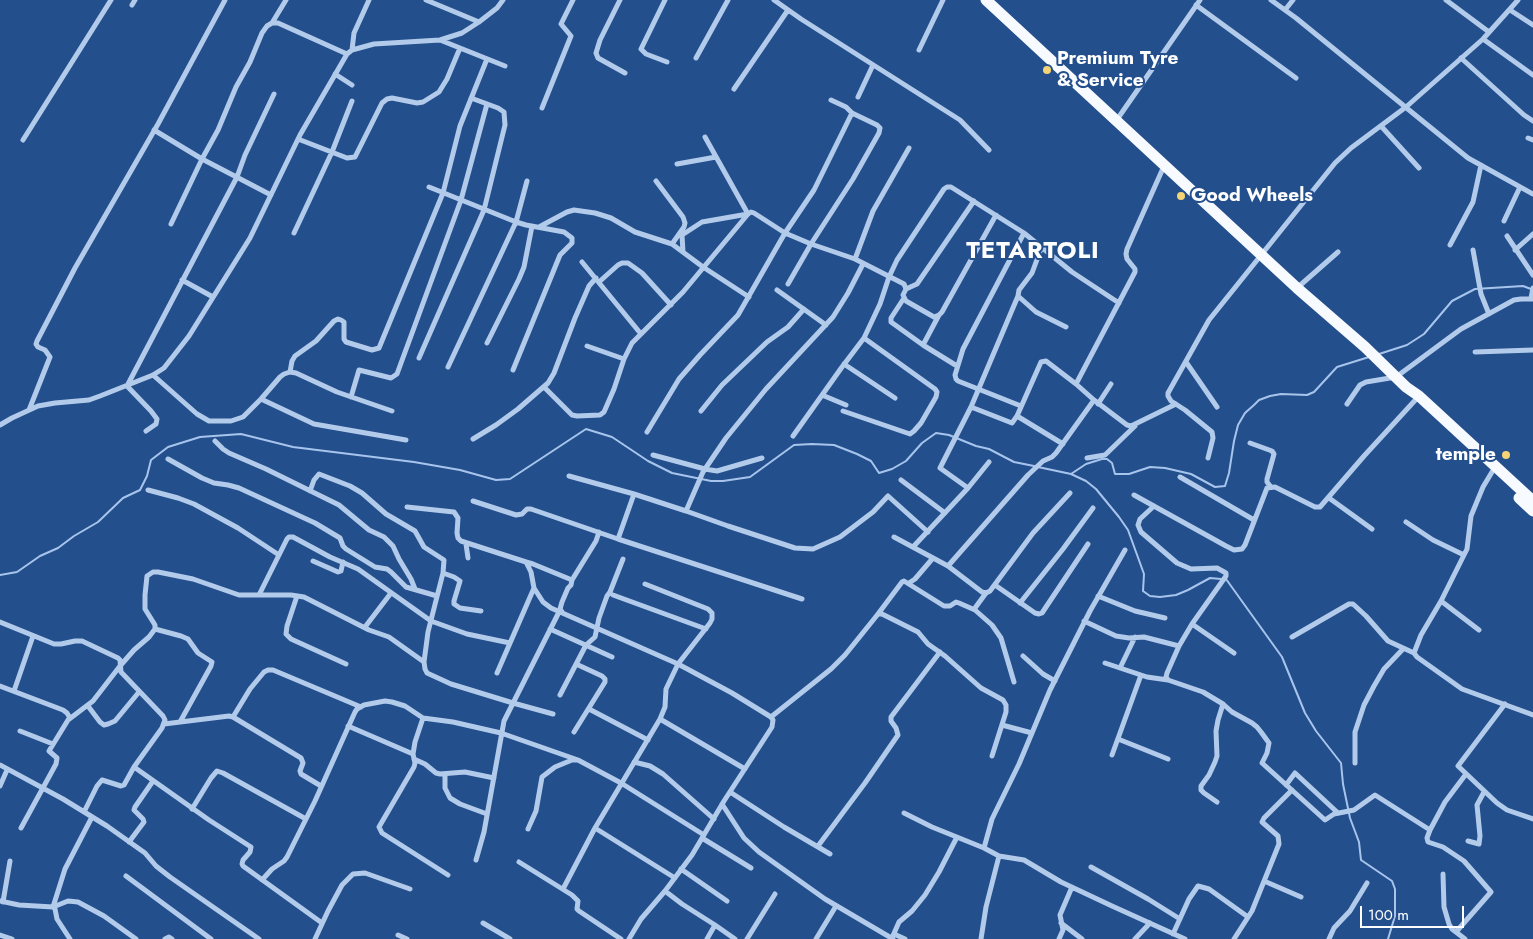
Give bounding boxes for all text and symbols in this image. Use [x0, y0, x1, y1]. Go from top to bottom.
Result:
place label: Premium Tyre & Service [1057, 48, 1178, 92]
marker: Premium Tyre & Service [1041, 64, 1053, 76]
place label: Good Wheels [1191, 185, 1313, 207]
marker: Good Wheels [1175, 190, 1187, 202]
district label: TETARTOLI [965, 238, 1101, 266]
place label: temple [1436, 444, 1496, 466]
marker: temple [1500, 449, 1512, 461]
scale bar [1363, 896, 1467, 928]
text: 100 m [1368, 904, 1409, 926]

